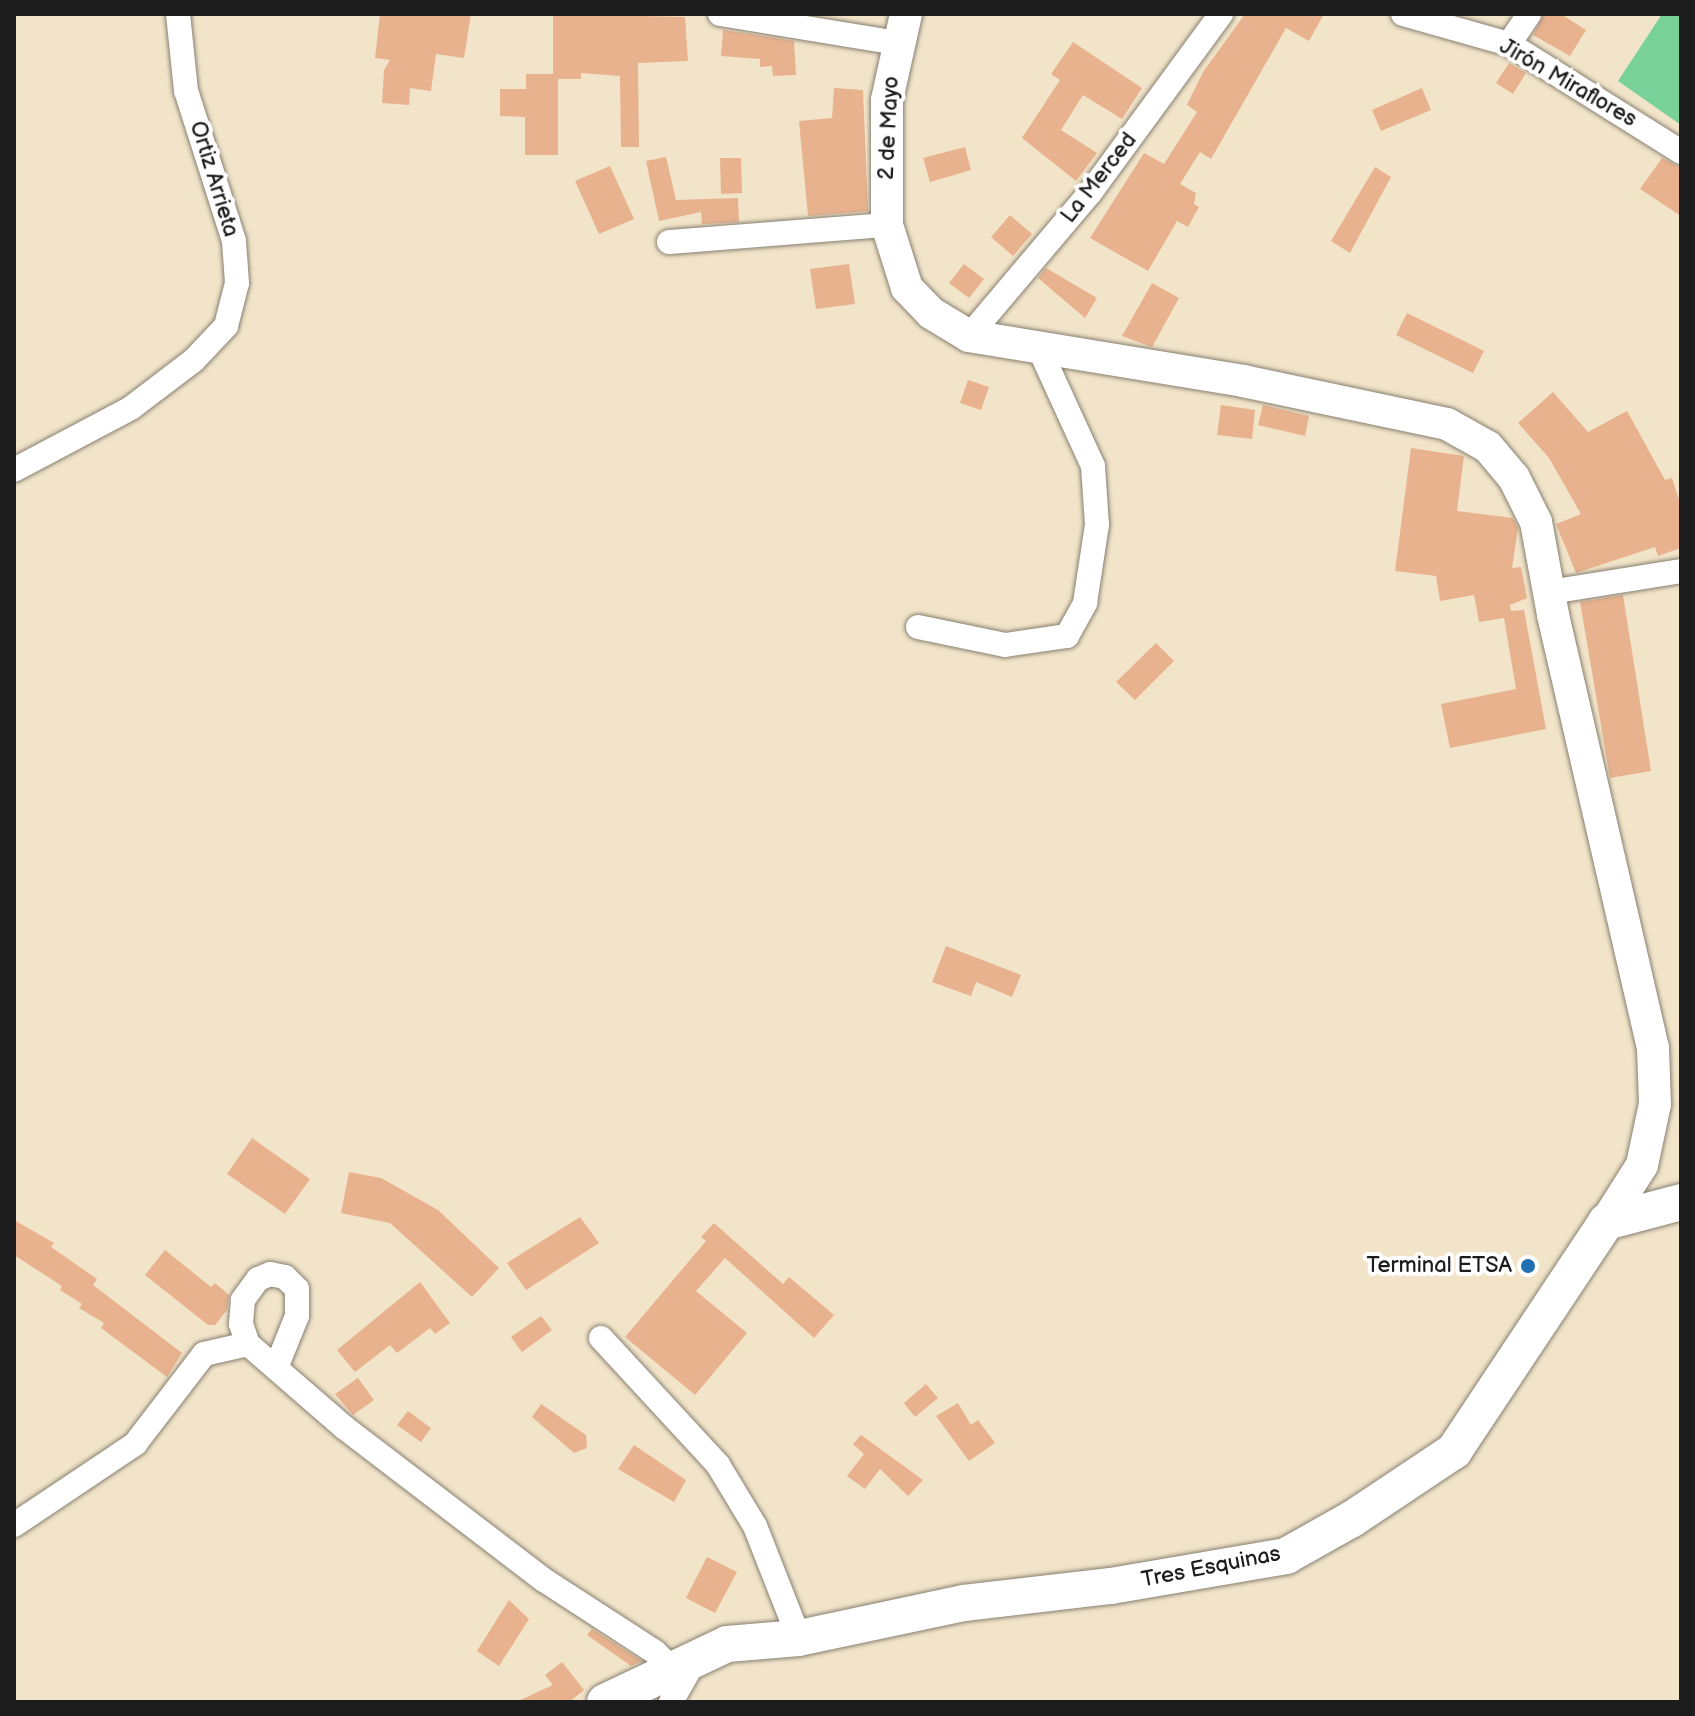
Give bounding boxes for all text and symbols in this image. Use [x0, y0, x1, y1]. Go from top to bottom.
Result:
street label: Jirón Miraflores [1495, 33, 1641, 133]
street label: 2 de Mayo [873, 75, 905, 181]
street label: Ortiz Arrieta [184, 118, 244, 240]
street label: La Merced [1056, 128, 1142, 228]
place label: Terminal ETSA [1367, 1253, 1512, 1279]
marker: Terminal ETSA [1519, 1257, 1537, 1275]
street label: Tres Esquinas [1139, 1541, 1283, 1593]

